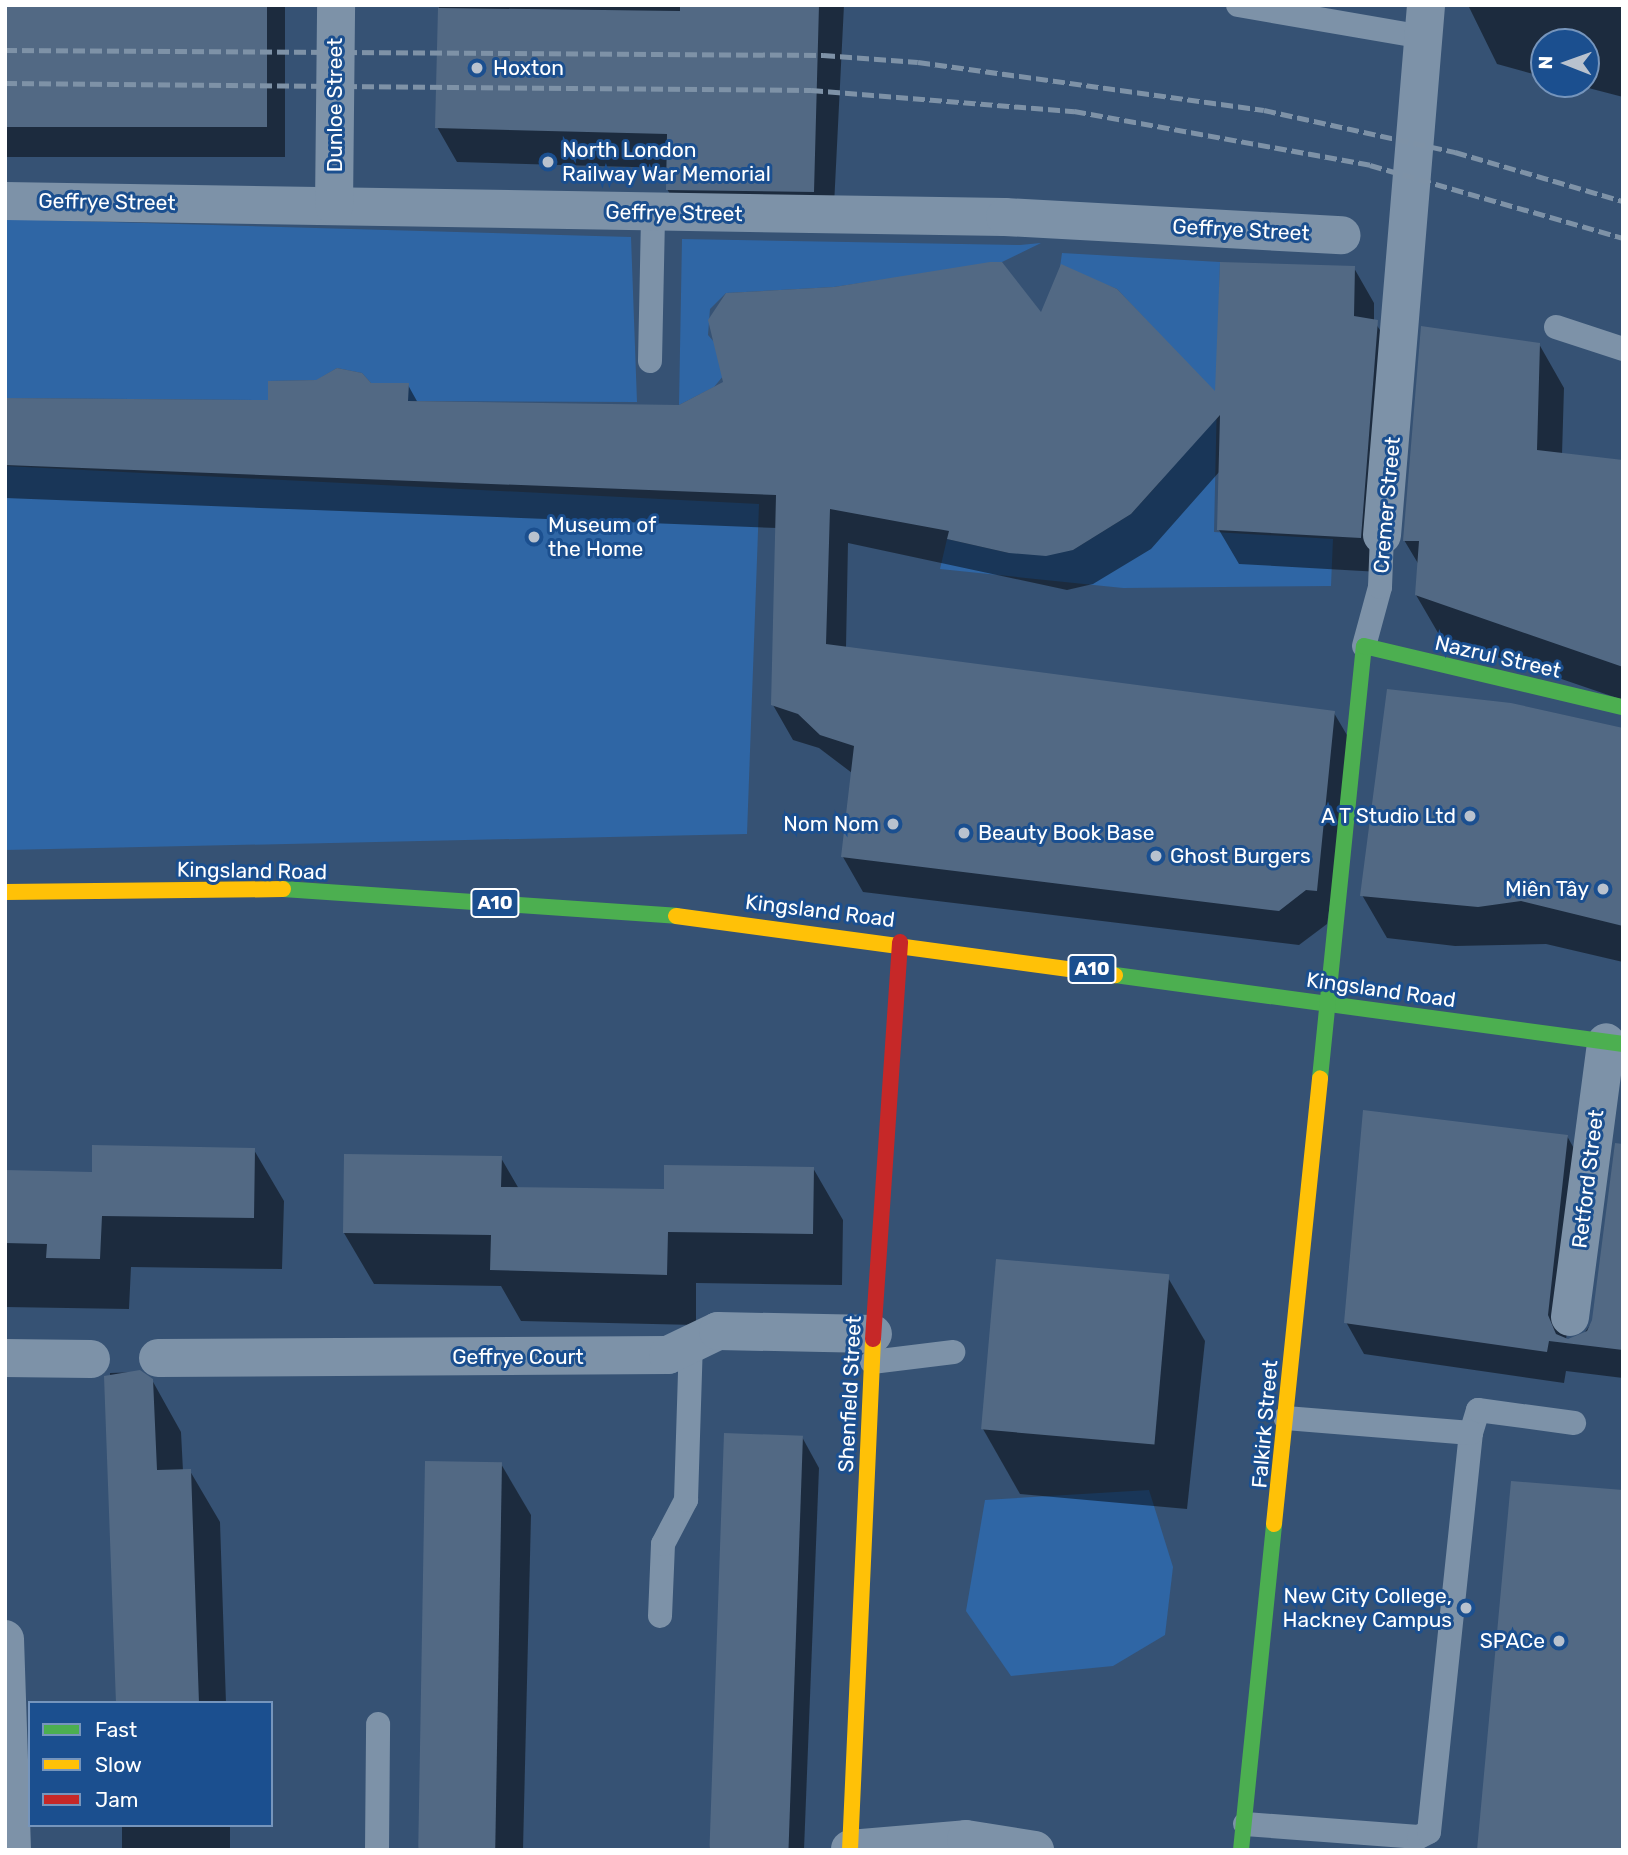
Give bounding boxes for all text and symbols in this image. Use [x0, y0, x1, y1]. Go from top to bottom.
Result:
north arrow [1530, 28, 1600, 98]
street label: Dunloe Street [322, 38, 348, 172]
place label: Hoxton [493, 55, 564, 81]
text: N [1534, 56, 1557, 70]
marker: Hoxton [467, 58, 487, 78]
place label: North London Railway War Memorial [562, 137, 772, 187]
marker: North London Railway War Memorial [540, 154, 556, 170]
street label: Geffrye Street [38, 188, 176, 216]
street label: Geffrye Street [605, 199, 743, 227]
street label: Geffrye Street [1172, 214, 1310, 246]
street label: Cremer Street [1368, 435, 1406, 575]
place label: Museum of the Home [548, 512, 656, 562]
marker: Museum of the Home [526, 529, 542, 545]
street label: Nazrul Street [1433, 630, 1563, 684]
place label: A T Studio Ltd [1319, 803, 1456, 829]
marker: A T Studio Ltd [1462, 808, 1478, 824]
place label: Nom Nom [783, 811, 879, 837]
marker: Nom Nom [885, 816, 901, 832]
place label: Beauty Book Base [978, 820, 1155, 846]
marker: Beauty Book Base [956, 825, 972, 841]
place label: Ghost Burgers [1170, 843, 1311, 869]
marker: Ghost Burgers [1148, 848, 1164, 864]
street label: Kingsland Road [177, 857, 327, 885]
place label: Miên Tây [1504, 876, 1589, 902]
marker: Miên Tây [1595, 881, 1611, 897]
road number: A10 [469, 888, 521, 918]
street label: Kingsland Road [744, 889, 896, 933]
road number: A10 [1066, 953, 1118, 984]
street label: Kingsland Road [1305, 967, 1457, 1013]
street label: Retford Street [1567, 1108, 1609, 1250]
street label: Shenfield Street [833, 1315, 867, 1473]
street label: Geffrye Court [452, 1344, 584, 1370]
street label: Falkirk Street [1247, 1359, 1283, 1489]
place label: New City College, Hackney Campus [1282, 1583, 1452, 1633]
marker: New City College, Hackney Campus [1458, 1600, 1474, 1616]
place label: SPACe [1480, 1628, 1545, 1654]
marker: SPACe [1551, 1633, 1567, 1649]
legend [28, 1701, 273, 1827]
text: Fast [95, 1717, 137, 1742]
text: Slow [95, 1752, 142, 1777]
text: Jam [95, 1787, 139, 1812]

